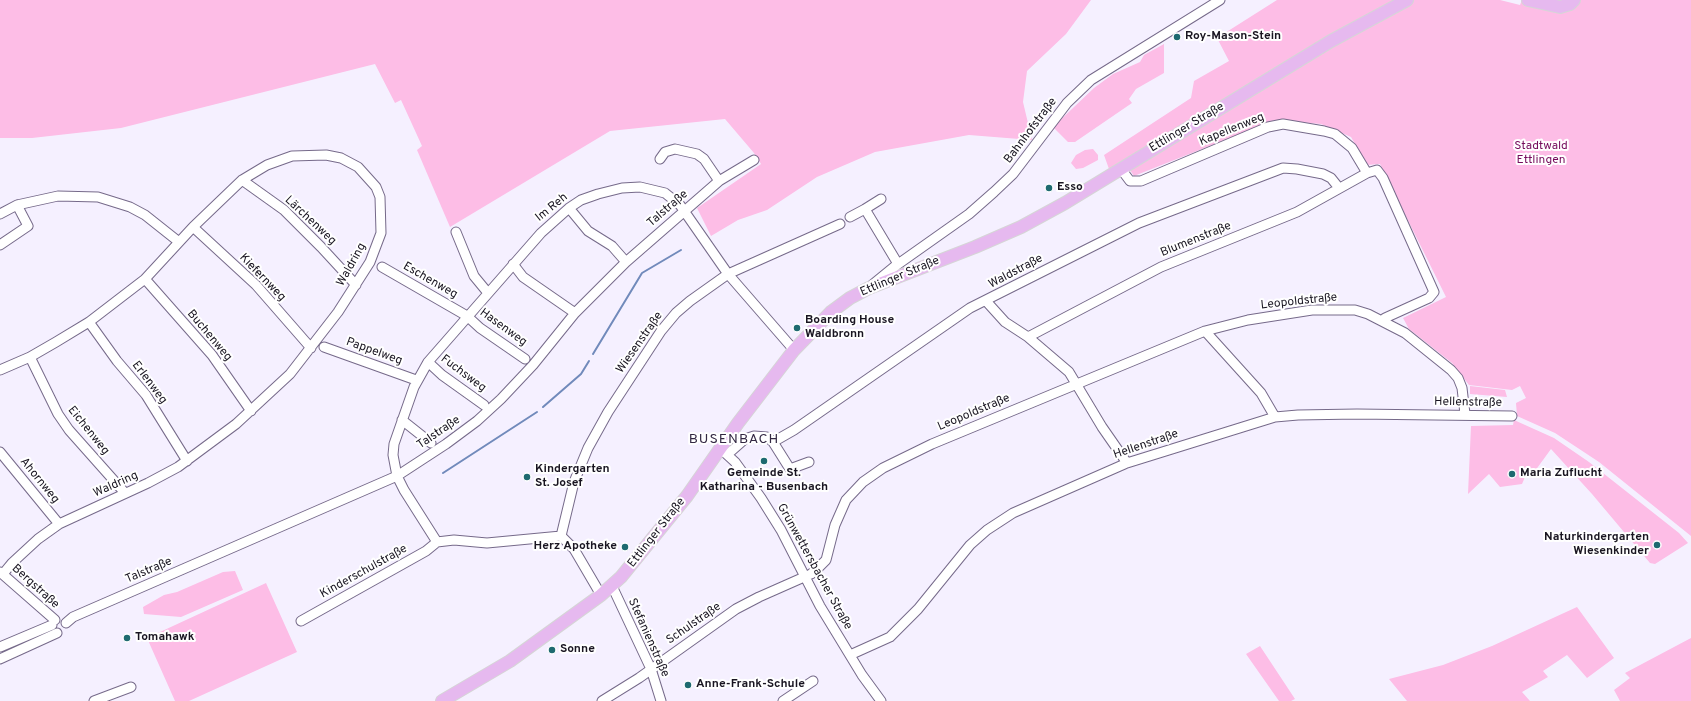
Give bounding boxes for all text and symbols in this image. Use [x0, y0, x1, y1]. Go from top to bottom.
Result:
place label: Roy-Mason-Stein [1185, 30, 1281, 44]
marker: Roy-Mason-Stein [1172, 32, 1182, 42]
street label: Bahnhofstraße [1002, 95, 1060, 167]
street label: Ettlinger Straße [1147, 100, 1227, 156]
street label: Kapellenweg [1197, 110, 1267, 150]
park label: Stadtwald Ettlingen [1514, 140, 1568, 168]
place label: Esso [1057, 181, 1083, 195]
marker: Esso [1044, 183, 1054, 193]
street label: Talstraße [645, 187, 691, 231]
street label: Im Reh [533, 191, 571, 225]
street label: Lärchenweg [281, 193, 339, 249]
street label: Blumenstraße [1159, 219, 1233, 261]
street label: Waldring [334, 241, 370, 289]
street label: Kiefernweg [236, 251, 288, 305]
street label: Waldstraße [986, 252, 1046, 292]
street label: Ettlinger Straße [858, 254, 942, 300]
street label: Eschenweg [400, 260, 460, 302]
street label: Leopoldstraße [1260, 291, 1338, 313]
street label: Hasenweg [477, 306, 529, 350]
street label: Buchenweg [183, 307, 235, 365]
street label: Wiesenstraße [614, 310, 666, 376]
place label: Boarding House Waldbronn [805, 314, 894, 342]
marker: Boarding House Waldbronn [792, 323, 802, 333]
street label: Pappelweg [344, 335, 404, 369]
street label: Fuchsweg [437, 352, 489, 396]
street label: Erlenweg [128, 359, 170, 407]
street label: Leopoldstraße [936, 391, 1012, 435]
street label: Hellenstraße [1434, 395, 1502, 411]
street label: Eichenweg [64, 404, 112, 458]
street label: Talstraße [415, 413, 463, 453]
street label: Hellenstraße [1112, 427, 1180, 463]
district label: BUSENBACH [689, 432, 779, 448]
street label: Ahornweg [16, 455, 62, 507]
marker: Gemeinde St. Katharina - Busenbach [759, 456, 769, 466]
place label: Kindergarten St. Josef [535, 463, 610, 491]
place label: Gemeinde St. Katharina - Busenbach [700, 467, 828, 495]
place label: Maria Zuflucht [1520, 467, 1602, 481]
street label: Waldring [91, 469, 141, 501]
marker: Maria Zuflucht [1507, 469, 1517, 479]
marker: Kindergarten St. Josef [522, 472, 532, 482]
street label: Ettlinger Straße [625, 495, 689, 571]
street label: Grünwettersbacher Straße [773, 501, 855, 633]
place label: Naturkindergarten Wiesenkinder [1544, 531, 1649, 559]
place label: Herz Apotheke [534, 540, 617, 554]
marker: Naturkindergarten Wiesenkinder [1652, 540, 1662, 550]
street label: Kinderschulstraße [318, 542, 410, 602]
marker: Herz Apotheke [620, 542, 630, 552]
street label: Talstraße [124, 555, 174, 587]
street label: Bergstraße [8, 562, 62, 612]
street label: Stefanienstraße [624, 596, 672, 680]
street label: Schulstraße [664, 600, 724, 648]
place label: Tomahawk [135, 631, 194, 645]
marker: Tomahawk [122, 633, 132, 643]
place label: Sonne [560, 643, 595, 657]
marker: Sonne [547, 645, 557, 655]
place label: Anne-Frank-Schule [696, 678, 805, 692]
marker: Anne-Frank-Schule [683, 680, 693, 690]

